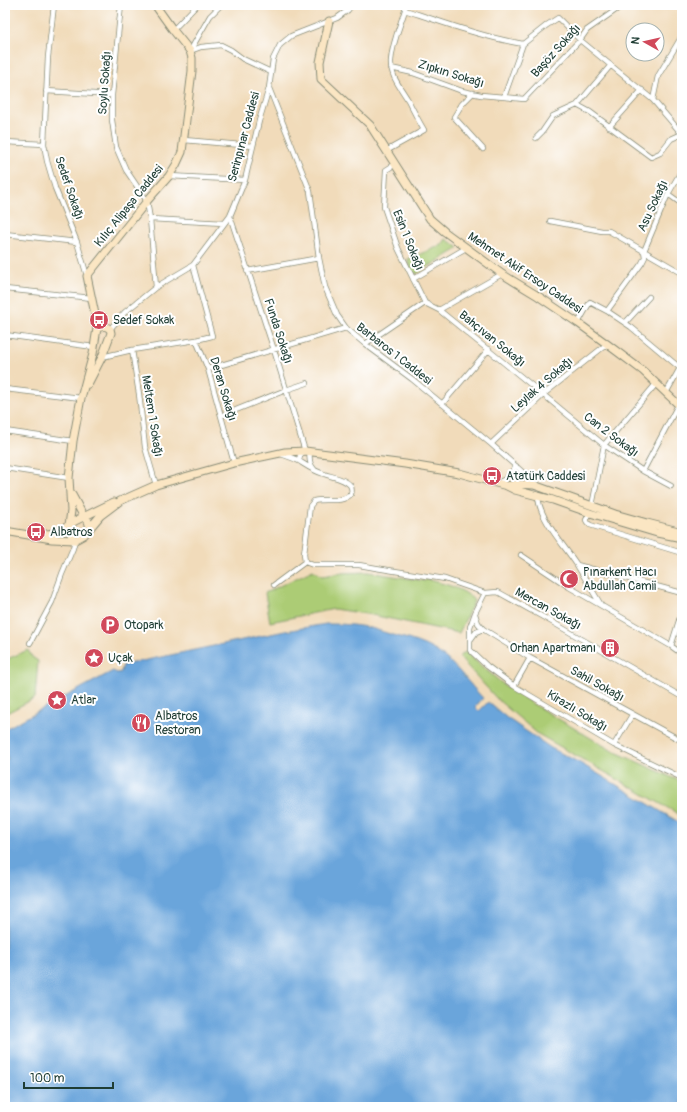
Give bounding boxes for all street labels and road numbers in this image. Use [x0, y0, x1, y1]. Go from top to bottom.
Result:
street label: Başöz Sokağı [528, 21, 584, 81]
street label: Soylu Sokağı [95, 51, 115, 115]
street label: Zıpkın Sokağı [416, 57, 486, 91]
street label: Serinpınar Caddesi [225, 90, 263, 184]
street label: Sedef Sokağı [51, 154, 87, 222]
street label: Kılıç Alipaşa Caddesi [91, 162, 167, 250]
street label: Asu Sokağı [635, 178, 671, 234]
street label: Esin 1 Sokağı [389, 208, 427, 272]
street label: Mehmet Akif Ersoy Caddesi [465, 229, 585, 317]
street label: Funda Sokağı [260, 297, 296, 365]
street label: Bahçıvan Sokağı [456, 308, 528, 370]
street label: Barbaros 1 Caddesi [353, 320, 435, 388]
street label: Leylak 4 Sokağı [508, 354, 576, 416]
street label: Deran Sokağı [206, 355, 240, 423]
street label: Meltem 1 Sokağı [138, 374, 166, 458]
street label: Can 2 Sokağı [581, 409, 641, 461]
street label: Mercan Sokağı [512, 585, 584, 633]
street label: Sahil Sokağı [567, 663, 627, 705]
street label: Kirazlı Sokağı [544, 687, 610, 735]

